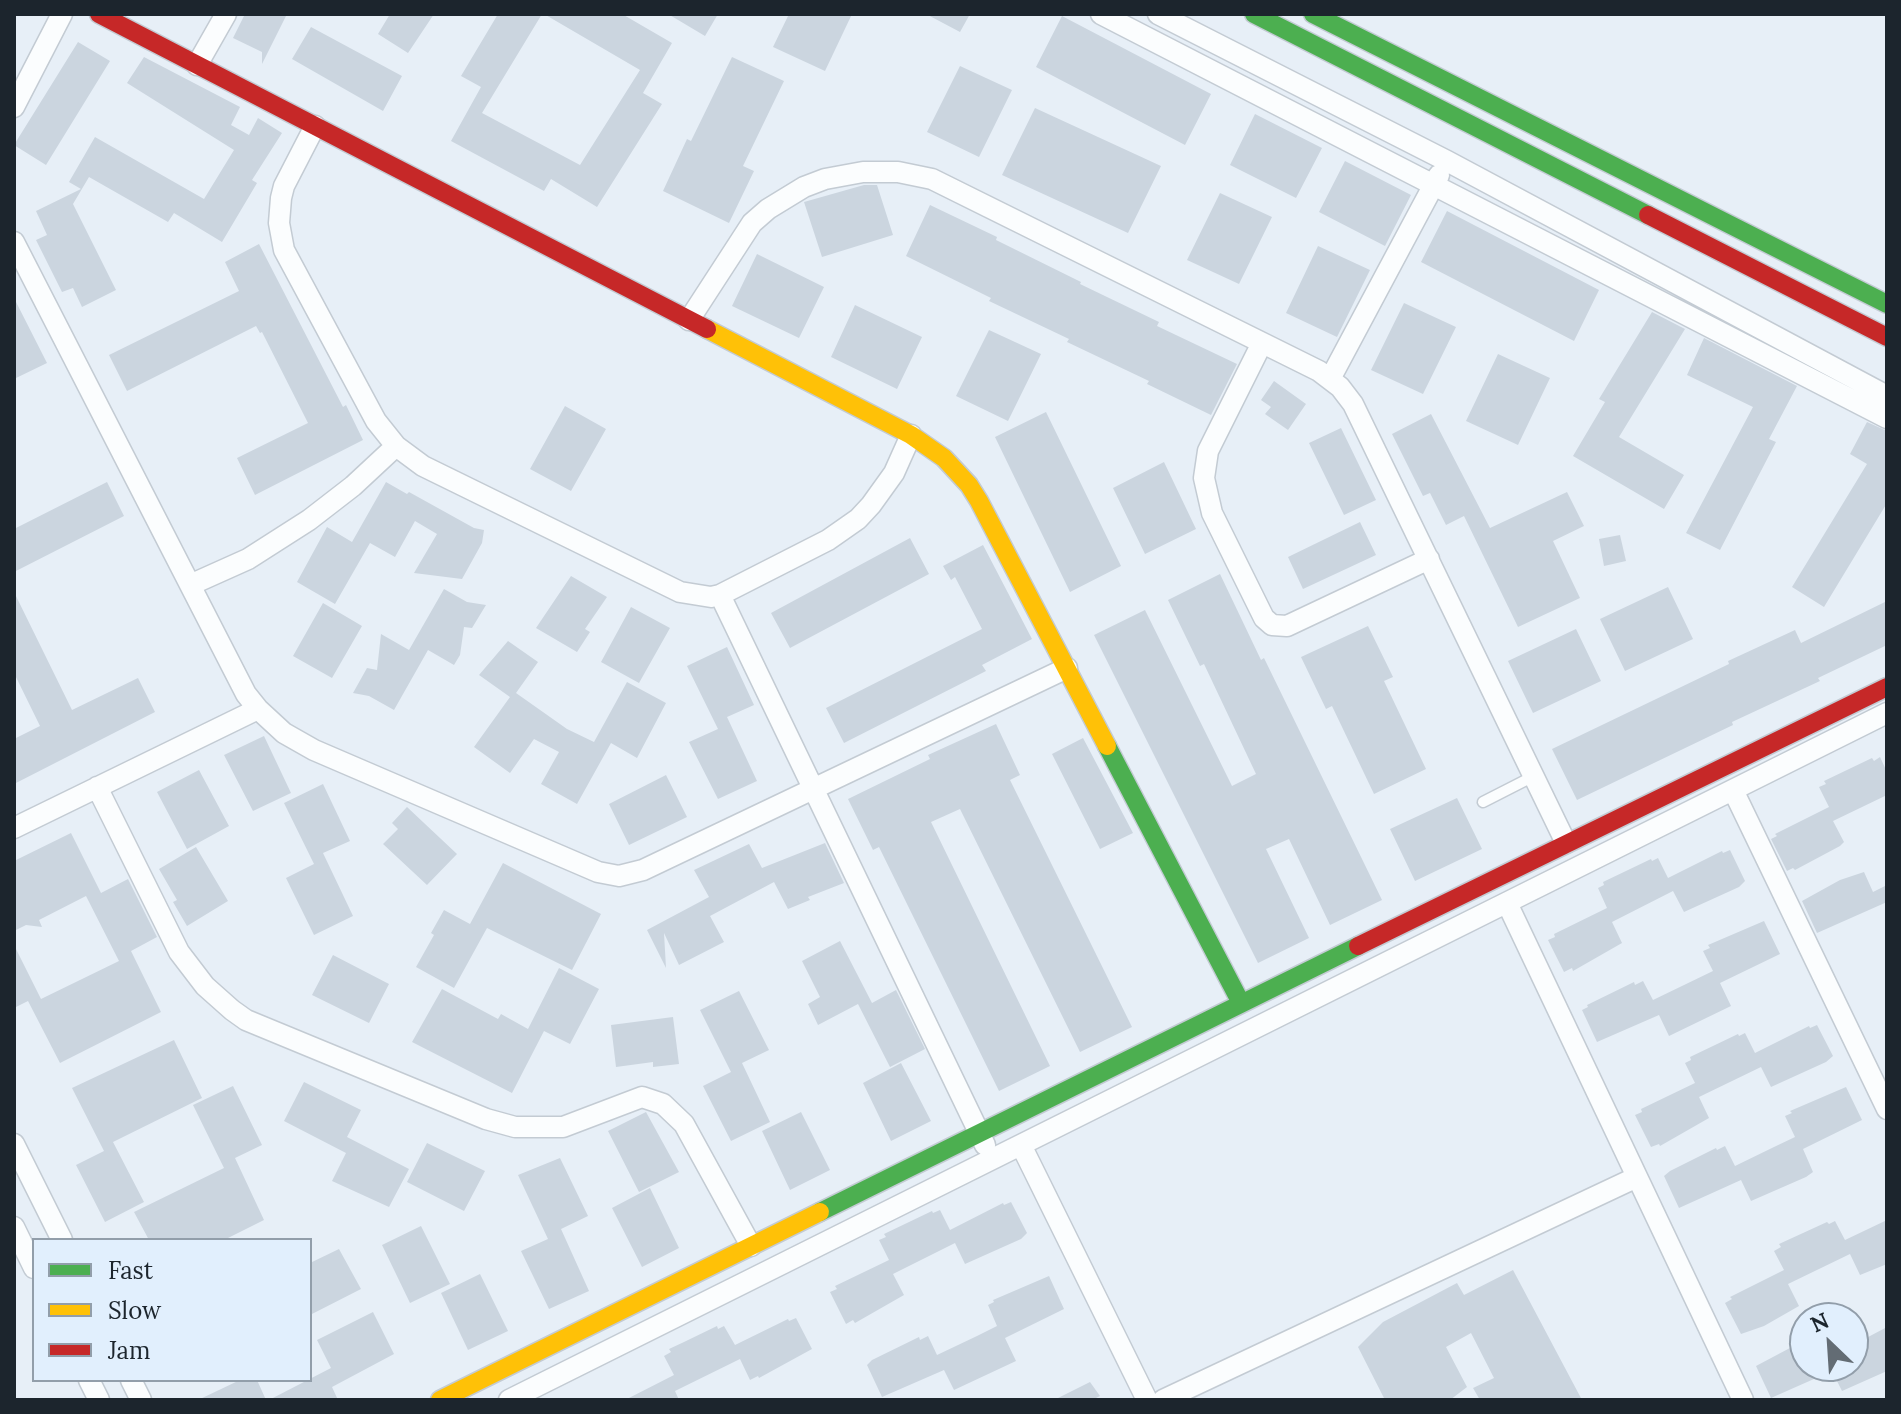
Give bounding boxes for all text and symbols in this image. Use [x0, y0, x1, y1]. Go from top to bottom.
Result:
legend [32, 1238, 312, 1382]
text: Fast [108, 1255, 153, 1286]
text: Slow [108, 1295, 161, 1326]
north arrow [1789, 1302, 1869, 1382]
text: N [1806, 1306, 1833, 1338]
text: Jam [108, 1335, 150, 1366]

